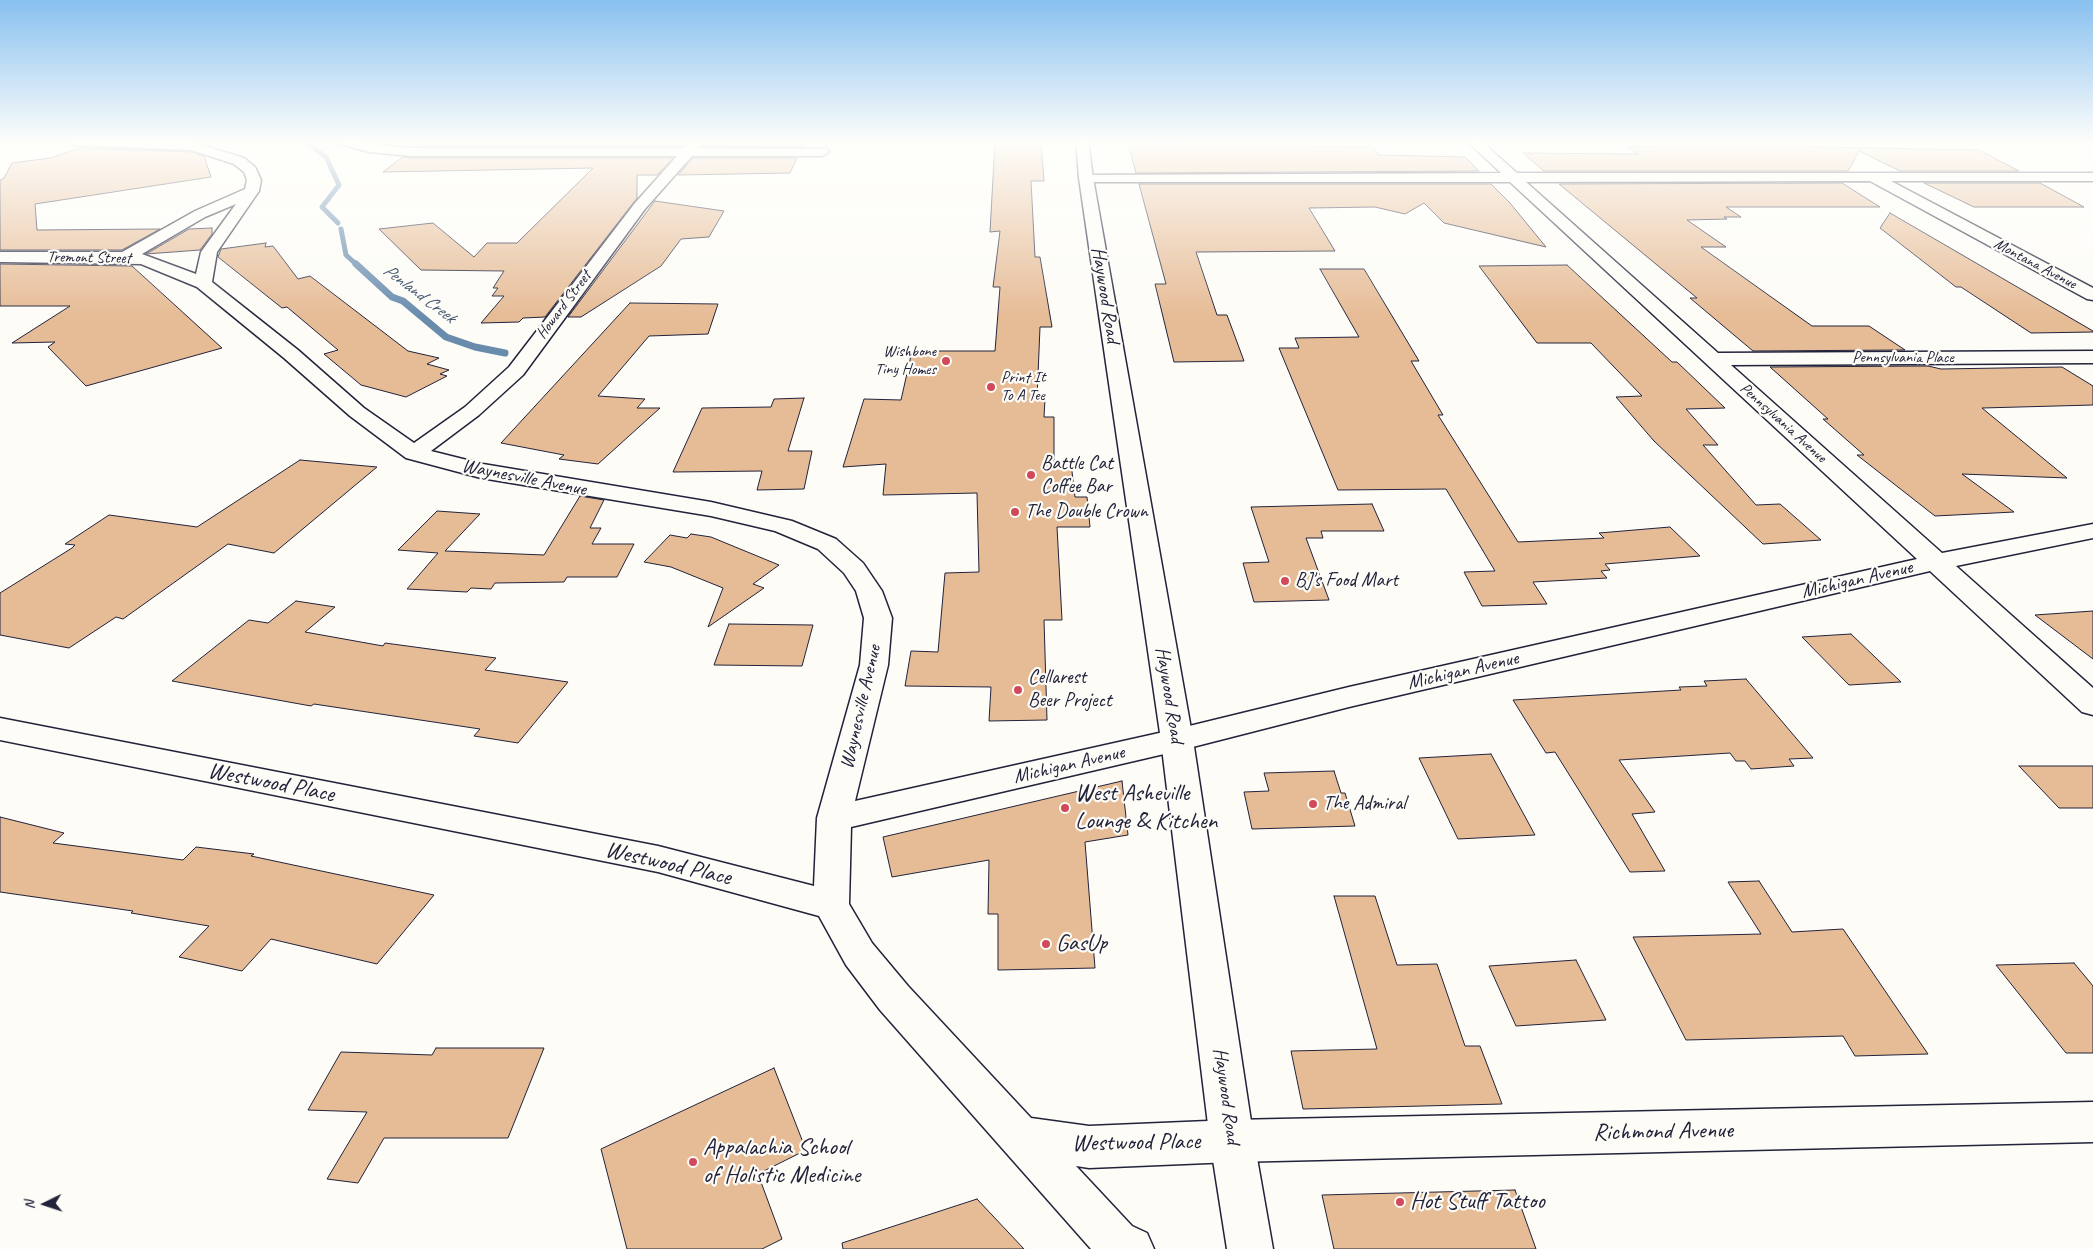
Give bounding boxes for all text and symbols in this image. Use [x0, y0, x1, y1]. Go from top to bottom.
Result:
street label: Montana Avenue [1991, 234, 2079, 294]
street label: Haywood Road [1086, 245, 1124, 345]
street label: Tremont Street [47, 248, 131, 268]
water label: Penland Creek [379, 260, 459, 328]
street label: Howard Street [532, 267, 596, 343]
place label: Wishbone Tiny Homes [875, 342, 936, 380]
street label: Pennsylvania Place [1852, 348, 1954, 368]
marker: Wishbone Tiny Homes [940, 355, 952, 367]
place label: Print It To A Tee [1001, 368, 1045, 406]
street label: Pennsylvania Avenue [1736, 379, 1830, 467]
marker: Print It To A Tee [985, 381, 997, 393]
place label: Battle Cat Coffee Bar [1041, 452, 1113, 499]
street label: Waynesville Avenue [460, 454, 588, 502]
marker: Battle Cat Coffee Bar [1025, 469, 1037, 481]
place label: The Double Crown [1025, 500, 1148, 524]
marker: The Double Crown [1009, 506, 1021, 518]
street label: Michigan Avenue [1799, 556, 1915, 604]
place label: BJ's Food Mart [1295, 569, 1398, 593]
marker: BJ's Food Mart [1279, 575, 1291, 587]
street label: Waynesville Avenue [835, 643, 887, 771]
street label: Haywood Road [1150, 645, 1188, 745]
street label: Michigan Avenue [1405, 647, 1521, 695]
place label: Cellarest Beer Project [1028, 666, 1112, 713]
marker: Cellarest Beer Project [1012, 684, 1024, 696]
street label: Michigan Avenue [1011, 741, 1127, 789]
street label: Westwood Place [205, 757, 337, 809]
place label: West Asheville Lounge & Kitchen [1075, 780, 1217, 836]
place label: The Admiral [1323, 792, 1406, 816]
marker: The Admiral [1307, 798, 1319, 810]
marker: West Asheville Lounge & Kitchen [1059, 802, 1071, 814]
street label: Westwood Place [602, 836, 734, 892]
place label: GasUp [1056, 930, 1107, 958]
marker: GasUp [1040, 938, 1052, 950]
street label: Haywood Road [1207, 1046, 1245, 1146]
street label: Richmond Avenue [1593, 1116, 1733, 1148]
street label: Westwood Place [1072, 1127, 1200, 1159]
place label: Appalachia School of Holistic Medicine [703, 1134, 860, 1190]
marker: Appalachia School of Holistic Medicine [687, 1156, 699, 1168]
north arrow [20, 1179, 70, 1229]
place label: Hot Stuff Tattoo [1410, 1188, 1545, 1216]
marker: Hot Stuff Tattoo [1394, 1196, 1406, 1208]
text: N [21, 1200, 38, 1210]

